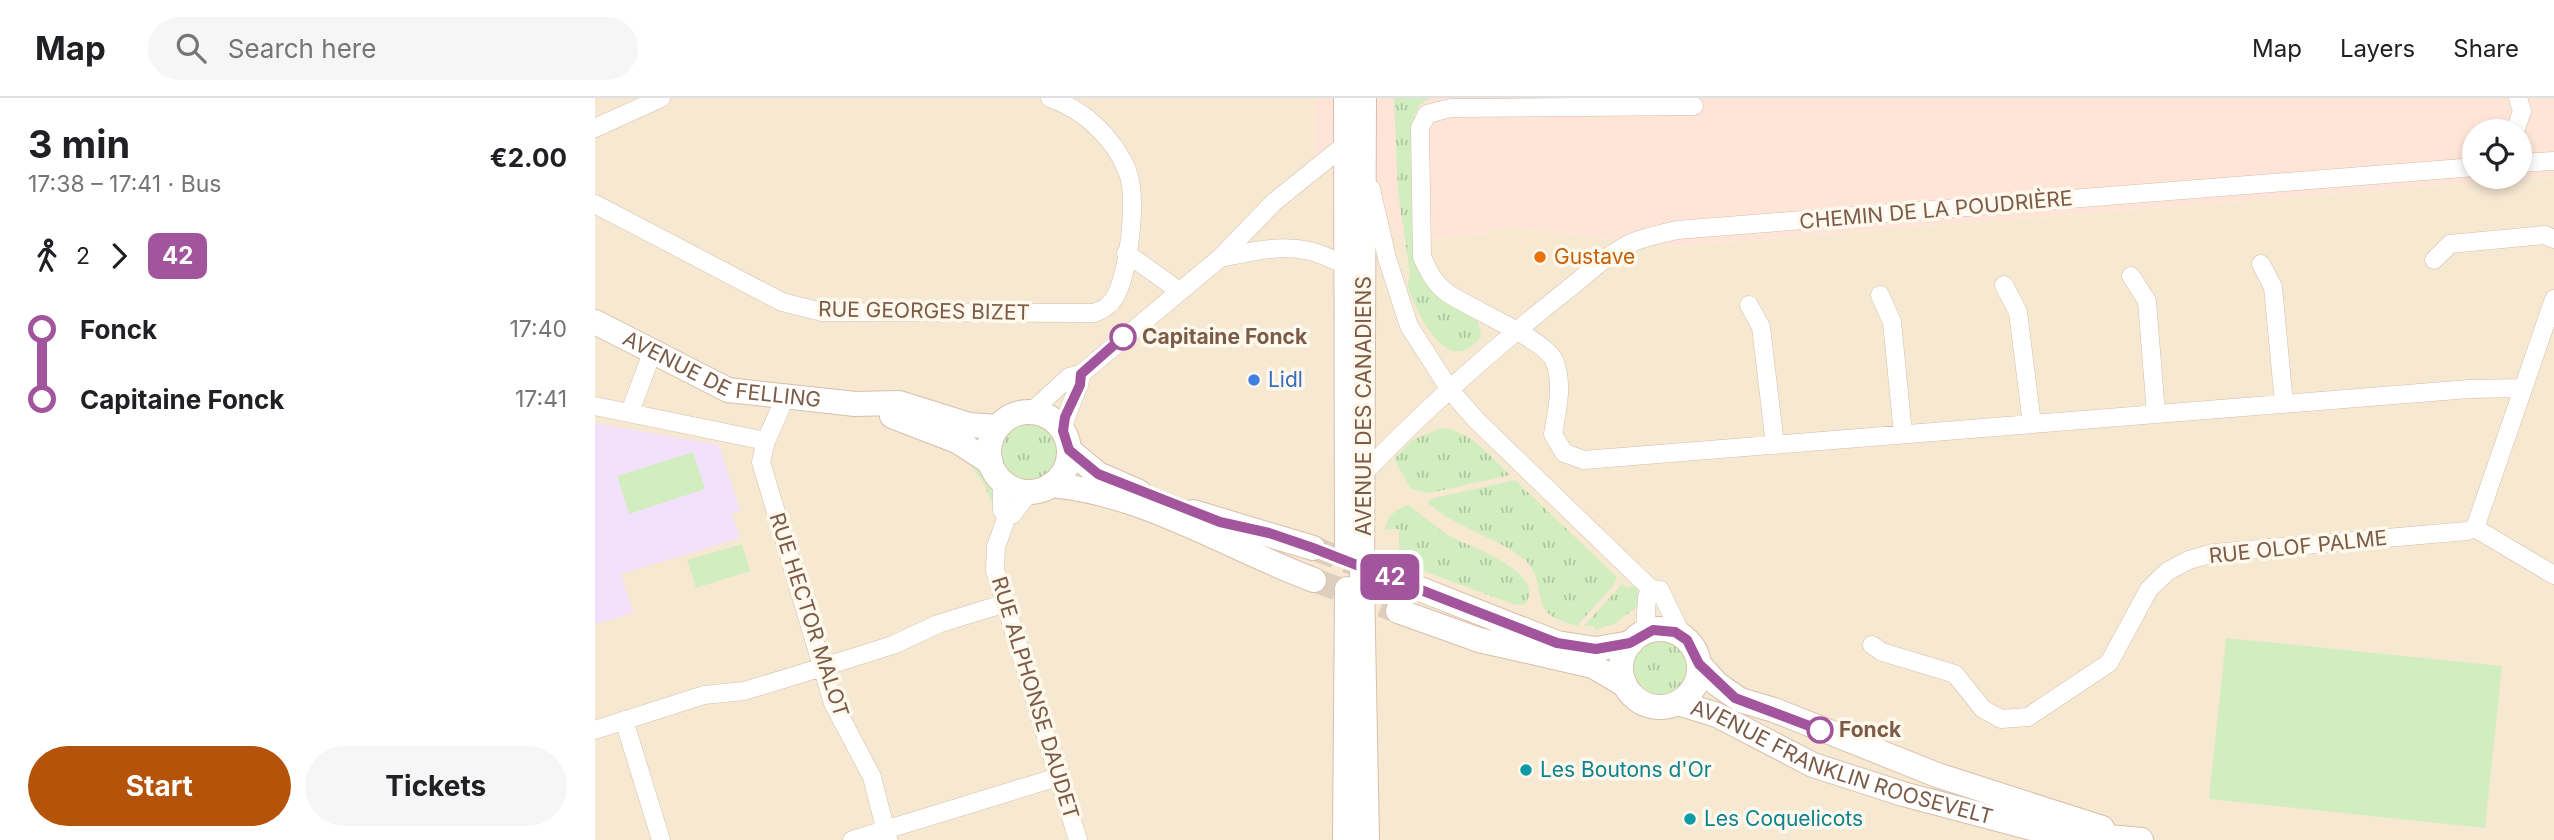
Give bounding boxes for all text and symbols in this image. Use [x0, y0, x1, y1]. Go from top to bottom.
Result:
search box [148, 17, 638, 80]
text: Map [35, 28, 106, 68]
icon: search [172, 29, 210, 67]
text: Search here [228, 33, 376, 64]
text: Map [2252, 34, 2302, 63]
text: Layers [2340, 34, 2415, 63]
text: Share [2453, 34, 2519, 63]
map controls [2462, 119, 2532, 189]
button: locate [2462, 119, 2532, 189]
text: 3 min [28, 121, 130, 167]
text: €2.00 [490, 142, 567, 173]
text: 17:38 – 17:41 · Bus [28, 170, 221, 198]
street label: CHEMIN DE LA POUDRIÈRE [1798, 184, 2074, 234]
icon: walk [28, 237, 66, 275]
icon: forward [100, 237, 138, 275]
text: 42 [162, 241, 193, 270]
text: 2 [76, 242, 90, 270]
place label: Gustave [1554, 244, 1635, 269]
marker: Gustave [1532, 249, 1548, 265]
street label: AVENUE DES CANADIENS [1351, 276, 1376, 536]
street label: RUE GEORGES BIZET [818, 296, 1030, 325]
text: Fonck [80, 314, 157, 345]
text: 17:40 [509, 315, 567, 343]
marker: Capitaine Fonck [1110, 324, 1136, 350]
place label: Capitaine Fonck [1142, 324, 1308, 349]
street label: AVENUE DE FELLING [619, 325, 822, 412]
place label: Lidl [1268, 367, 1303, 392]
marker: Lidl [1246, 372, 1262, 388]
text: Capitaine Fonck [80, 384, 284, 415]
text: 17:41 [515, 385, 567, 413]
street label: RUE HECTOR MALOT [765, 510, 854, 720]
street label: RUE OLOF PALME [2208, 525, 2388, 568]
line badge: 42 [1359, 554, 1421, 600]
text: 42 [1374, 562, 1406, 591]
street label: RUE ALPHONSE DAUDET [987, 574, 1084, 822]
street label: AVENUE FRANKLIN ROOSEVELT [1688, 695, 1996, 829]
marker: Fonck [1807, 717, 1833, 743]
place label: Fonck [1839, 717, 1902, 742]
button: Start [28, 746, 291, 826]
button: Tickets [305, 746, 567, 826]
place label: Les Boutons d'Or [1540, 757, 1712, 782]
marker: Les Boutons d'Or [1518, 762, 1534, 778]
place label: Les Coquelicots [1704, 806, 1863, 831]
marker: Les Coquelicots [1682, 811, 1698, 827]

